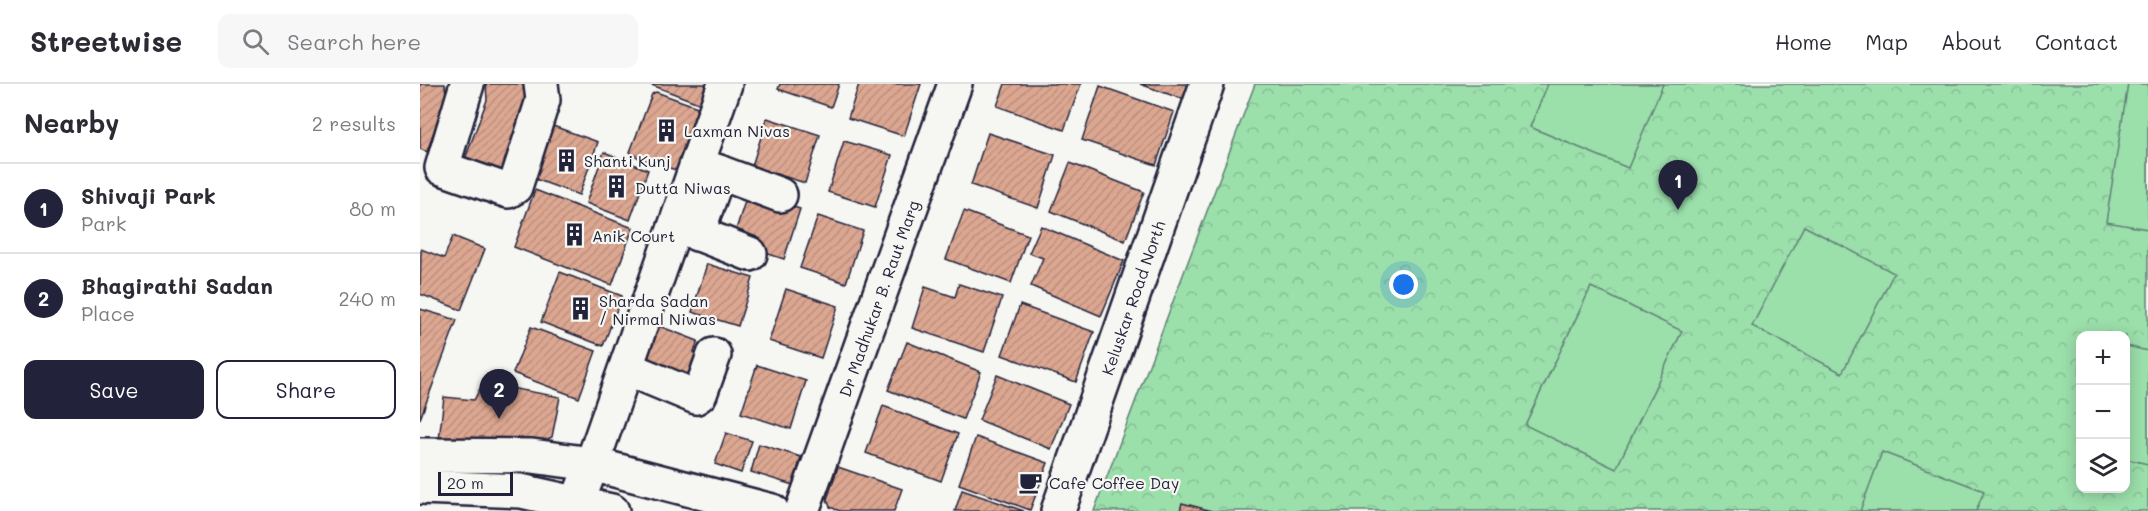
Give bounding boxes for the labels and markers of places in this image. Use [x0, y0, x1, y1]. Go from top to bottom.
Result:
building icon: Laxman Nivas [653, 117, 679, 143]
place label: Laxman Nivas [684, 120, 790, 141]
building icon: Shanti Kunj [553, 147, 579, 173]
place label: Shanti Kunj [584, 150, 671, 171]
pin: 1 [1658, 160, 1698, 210]
building icon: Dutta Niwas [604, 174, 630, 200]
place label: Dutta Niwas [635, 177, 731, 198]
building icon: Anik Court [561, 222, 587, 248]
place label: Anik Court [592, 225, 675, 246]
place label: Sharda Sadan / Nirmal Niwas [599, 290, 716, 329]
building icon: Sharda Sadan / Nirmal Niwas [568, 296, 594, 322]
pin: 2 [480, 370, 518, 419]
cafe icon: Cafe Coffee Day [1018, 469, 1044, 495]
place label: Cafe Coffee Day [1049, 472, 1179, 493]

